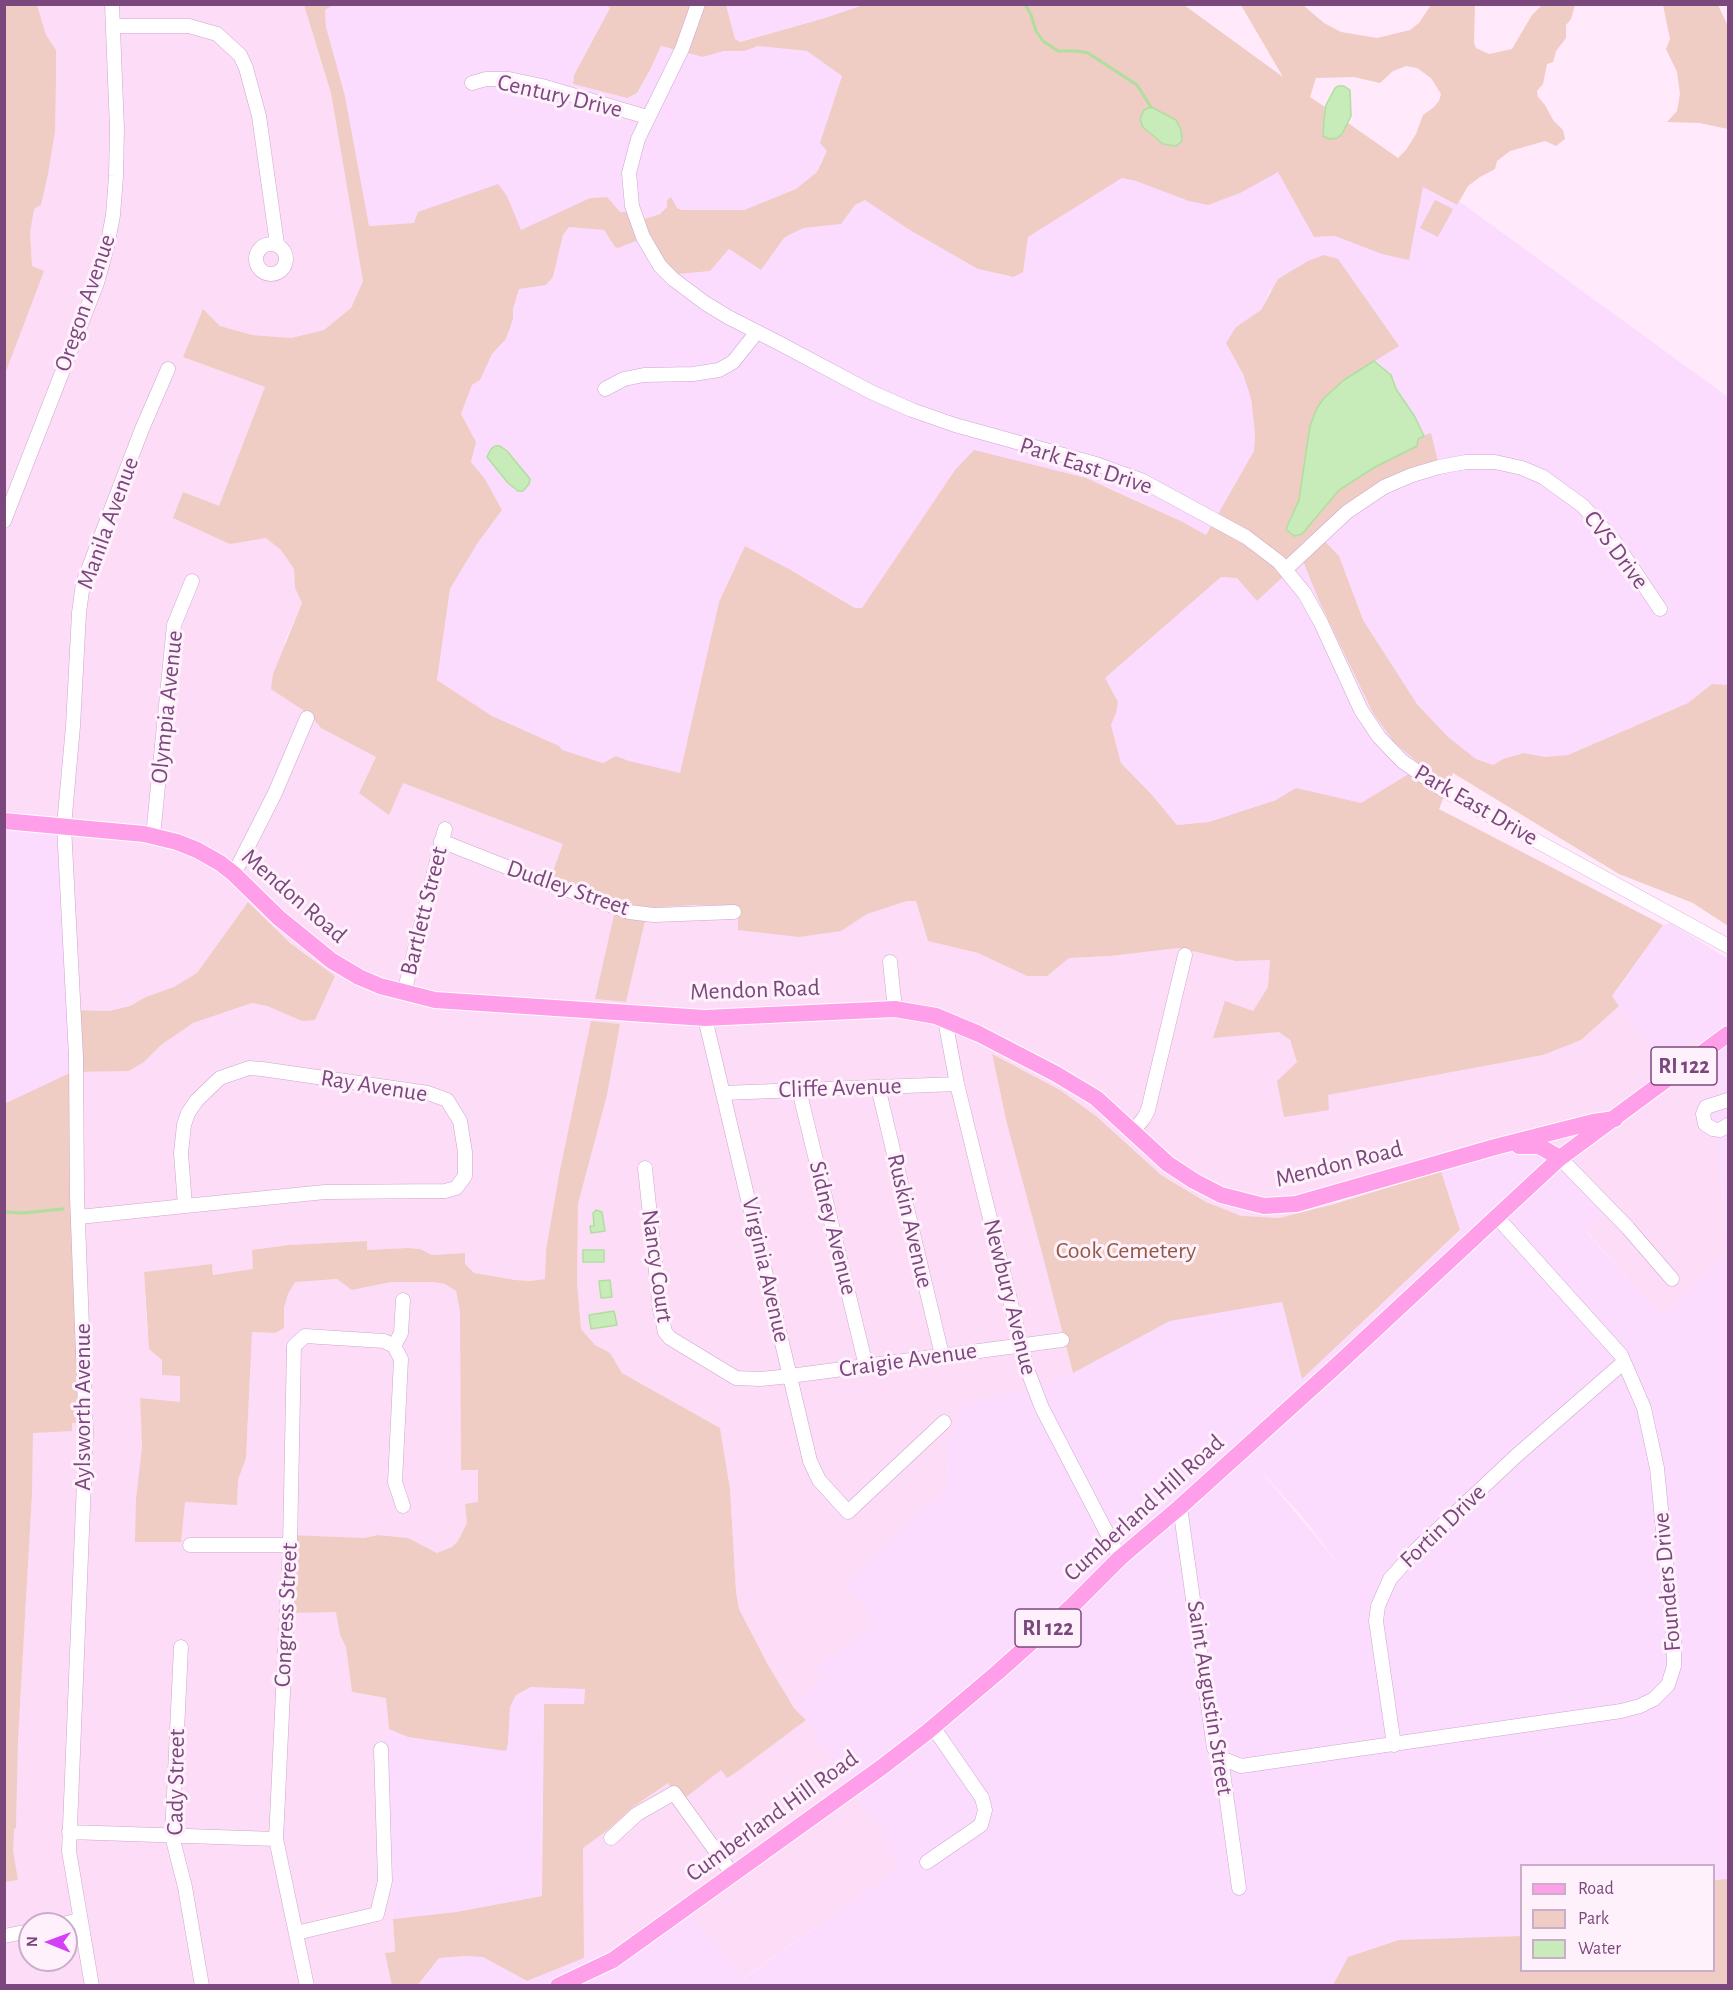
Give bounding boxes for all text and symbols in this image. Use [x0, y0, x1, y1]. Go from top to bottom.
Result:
street label: Century Drive [495, 68, 625, 124]
street label: Oregon Avenue [48, 231, 122, 375]
street label: Park East Drive [1016, 431, 1156, 501]
street label: Manila Avenue [71, 453, 145, 593]
street label: CVS Drive [1577, 505, 1655, 595]
street label: Olympia Avenue [145, 629, 189, 785]
street label: Park East Drive [1409, 758, 1543, 852]
street label: Mendon Road [236, 843, 352, 949]
street label: Bartlett Street [394, 844, 454, 978]
street label: Dudley Street [503, 854, 633, 922]
street label: Mendon Road [690, 973, 820, 1007]
road number: RI 122 [1651, 1047, 1717, 1085]
street label: Ray Avenue [319, 1063, 429, 1109]
street label: Cliffe Avenue [778, 1071, 902, 1105]
street label: Mendon Road [1272, 1134, 1406, 1194]
street label: Ruskin Avenue [881, 1151, 939, 1291]
street label: Sidney Avenue [802, 1158, 864, 1298]
street label: Virginia Avenue [735, 1195, 797, 1345]
street label: Nancy Court [635, 1208, 679, 1324]
street label: Newbury Avenue [977, 1216, 1043, 1378]
park label: Cook Cemetery [1056, 1237, 1196, 1265]
street label: Aylsworth Avenue [69, 1323, 97, 1491]
street label: Craigie Avenue [837, 1336, 979, 1384]
street label: Cumberland Hill Road [1058, 1428, 1230, 1588]
street label: Fortin Drive [1394, 1478, 1492, 1574]
street label: Founders Drive [1647, 1511, 1687, 1653]
street label: Congress Street [268, 1542, 304, 1688]
street label: Saint Augustin Street [1180, 1599, 1240, 1797]
road number: RI 122 [1015, 1609, 1081, 1647]
street label: Cady Street [161, 1728, 191, 1836]
street label: Cumberland Hill Road [680, 1744, 864, 1888]
legend [1520, 1864, 1715, 1972]
text: Road [1578, 1880, 1614, 1898]
text: Park [1578, 1910, 1609, 1928]
north arrow [18, 1912, 78, 1972]
text: N [24, 1936, 40, 1947]
text: Water [1578, 1940, 1621, 1958]

